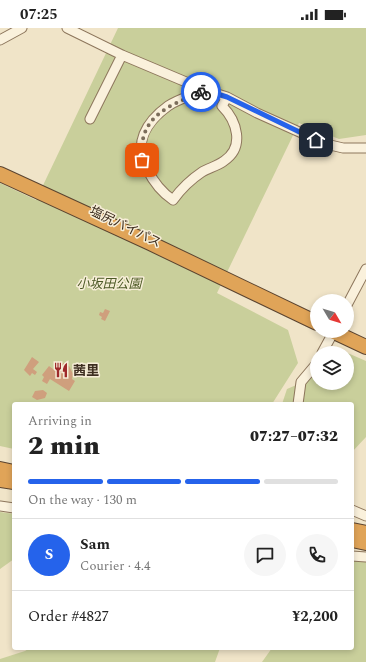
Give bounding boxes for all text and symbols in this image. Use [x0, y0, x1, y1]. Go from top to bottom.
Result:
text: 07:25 [20, 3, 58, 26]
courier [181, 72, 221, 112]
icon: bike [190, 81, 212, 103]
pin [299, 123, 333, 157]
icon: home [305, 129, 327, 151]
pin [125, 143, 159, 177]
icon: bag [131, 149, 153, 171]
street label: 塩尻バイパス [86, 201, 165, 253]
park label: 小坂田公園 [76, 274, 143, 294]
north arrow [310, 294, 354, 338]
map controls [310, 294, 354, 390]
button: layers [310, 346, 354, 390]
restaurant icon: 茜里 [52, 361, 70, 379]
place label: 茜里 [73, 361, 99, 381]
text: Arriving in [28, 411, 92, 431]
text: 07:27–07:32 [250, 425, 338, 448]
text: 2 min [28, 426, 100, 466]
text: On the way · 130 m [28, 490, 137, 510]
text: Sam [80, 533, 110, 556]
button: chat [244, 534, 286, 576]
button: phone [296, 534, 338, 576]
text: S [45, 543, 53, 566]
text: Courier · 4.4 [80, 556, 150, 576]
text: Order #4827 [28, 605, 109, 628]
text: ¥2,200 [292, 605, 338, 628]

